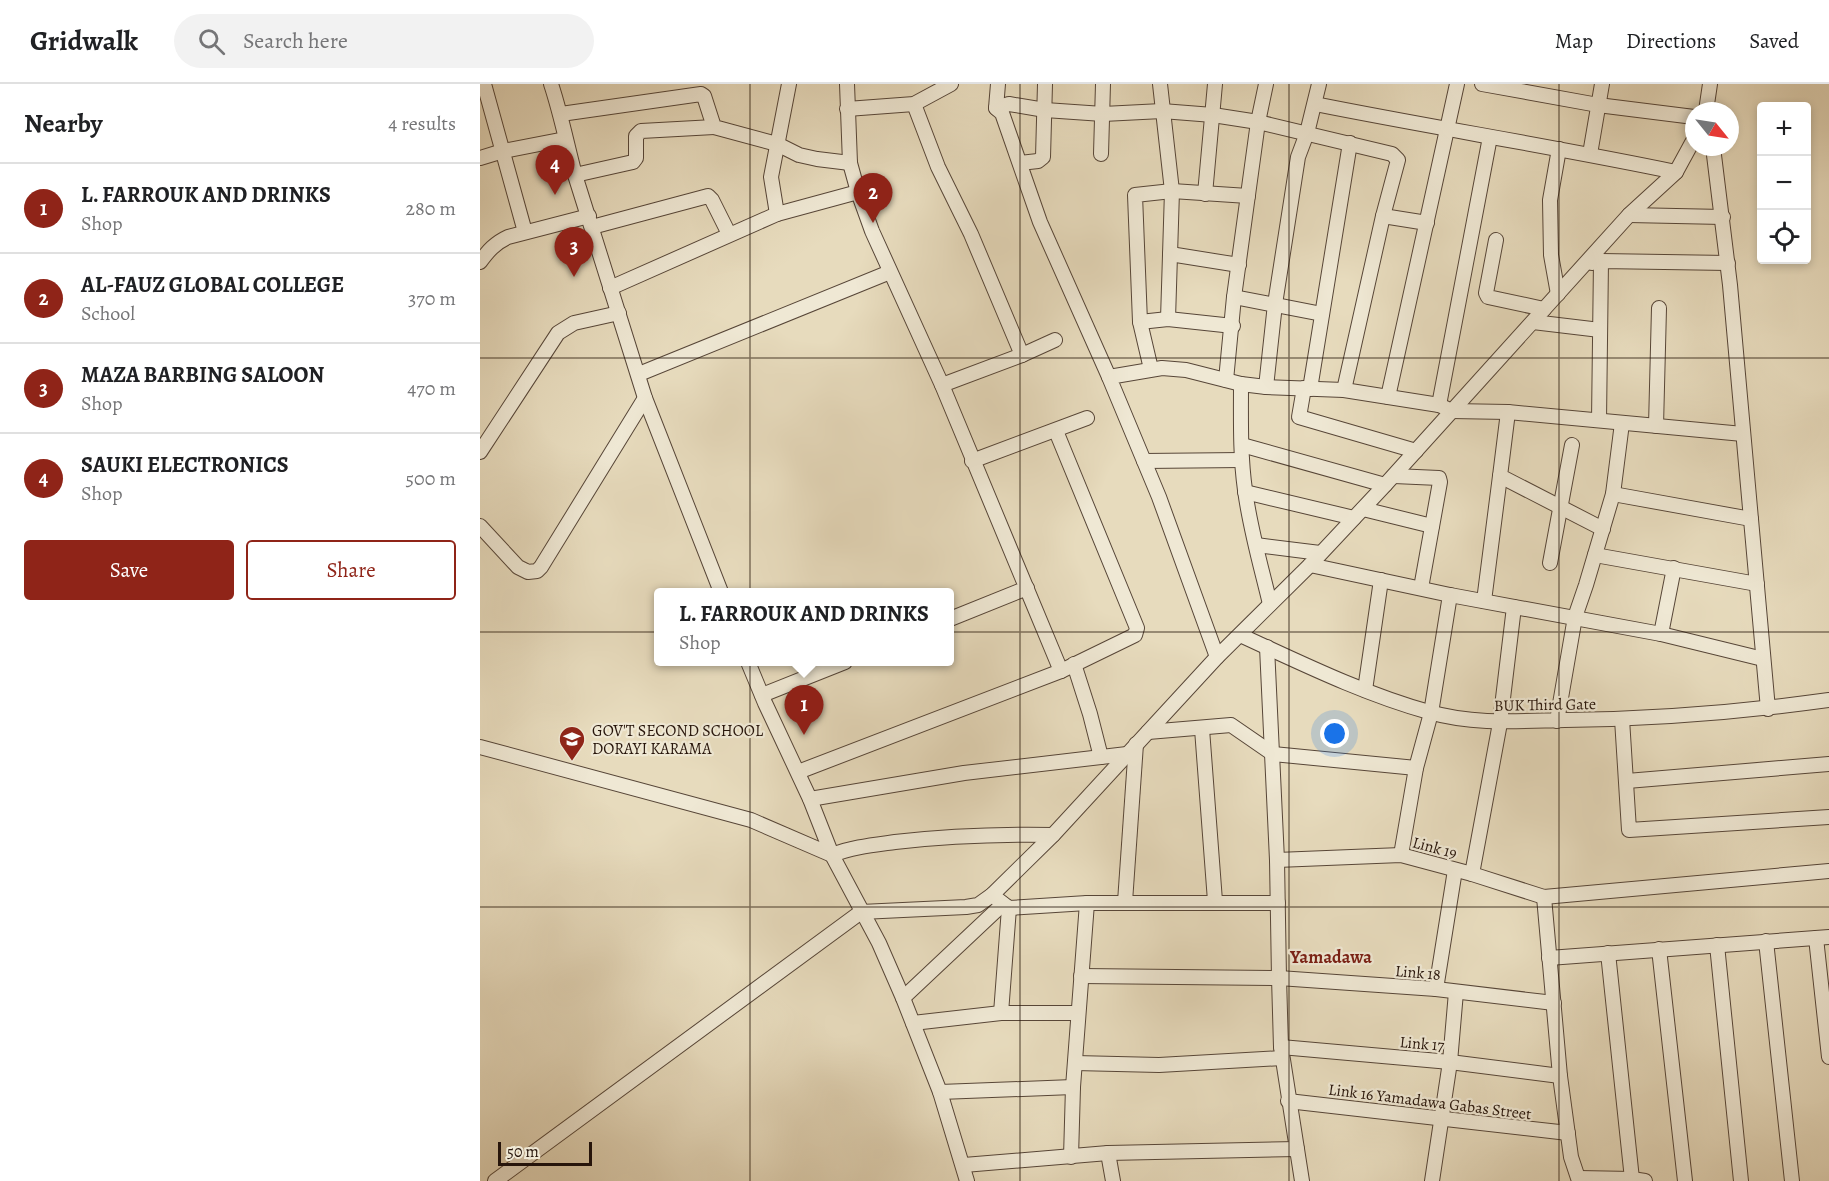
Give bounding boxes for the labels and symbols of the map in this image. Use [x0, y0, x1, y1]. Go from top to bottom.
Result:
north arrow [1685, 102, 1739, 156]
pin: 4 [536, 146, 574, 195]
pin: 2 [854, 174, 892, 223]
pin: 3 [554, 228, 593, 277]
pin: 1 [784, 686, 824, 735]
street label: BUK Third Gate [1494, 693, 1596, 717]
your location [1320, 719, 1349, 748]
place label: GOV'T SECOND SCHOOL DORAYI KARAMA [592, 720, 764, 760]
school or university icon: GOV'T SECOND SCHOOL DORAYI KARAMA [557, 724, 587, 762]
street label: Link 19 [1410, 831, 1459, 864]
district label: Yamadawa [1289, 945, 1372, 969]
street label: Link 18 [1394, 960, 1442, 986]
street label: Link 17 [1399, 1031, 1445, 1057]
street label: Link 16 Yamadawa Gabas Street [1327, 1079, 1533, 1125]
scale bar [498, 1139, 592, 1166]

